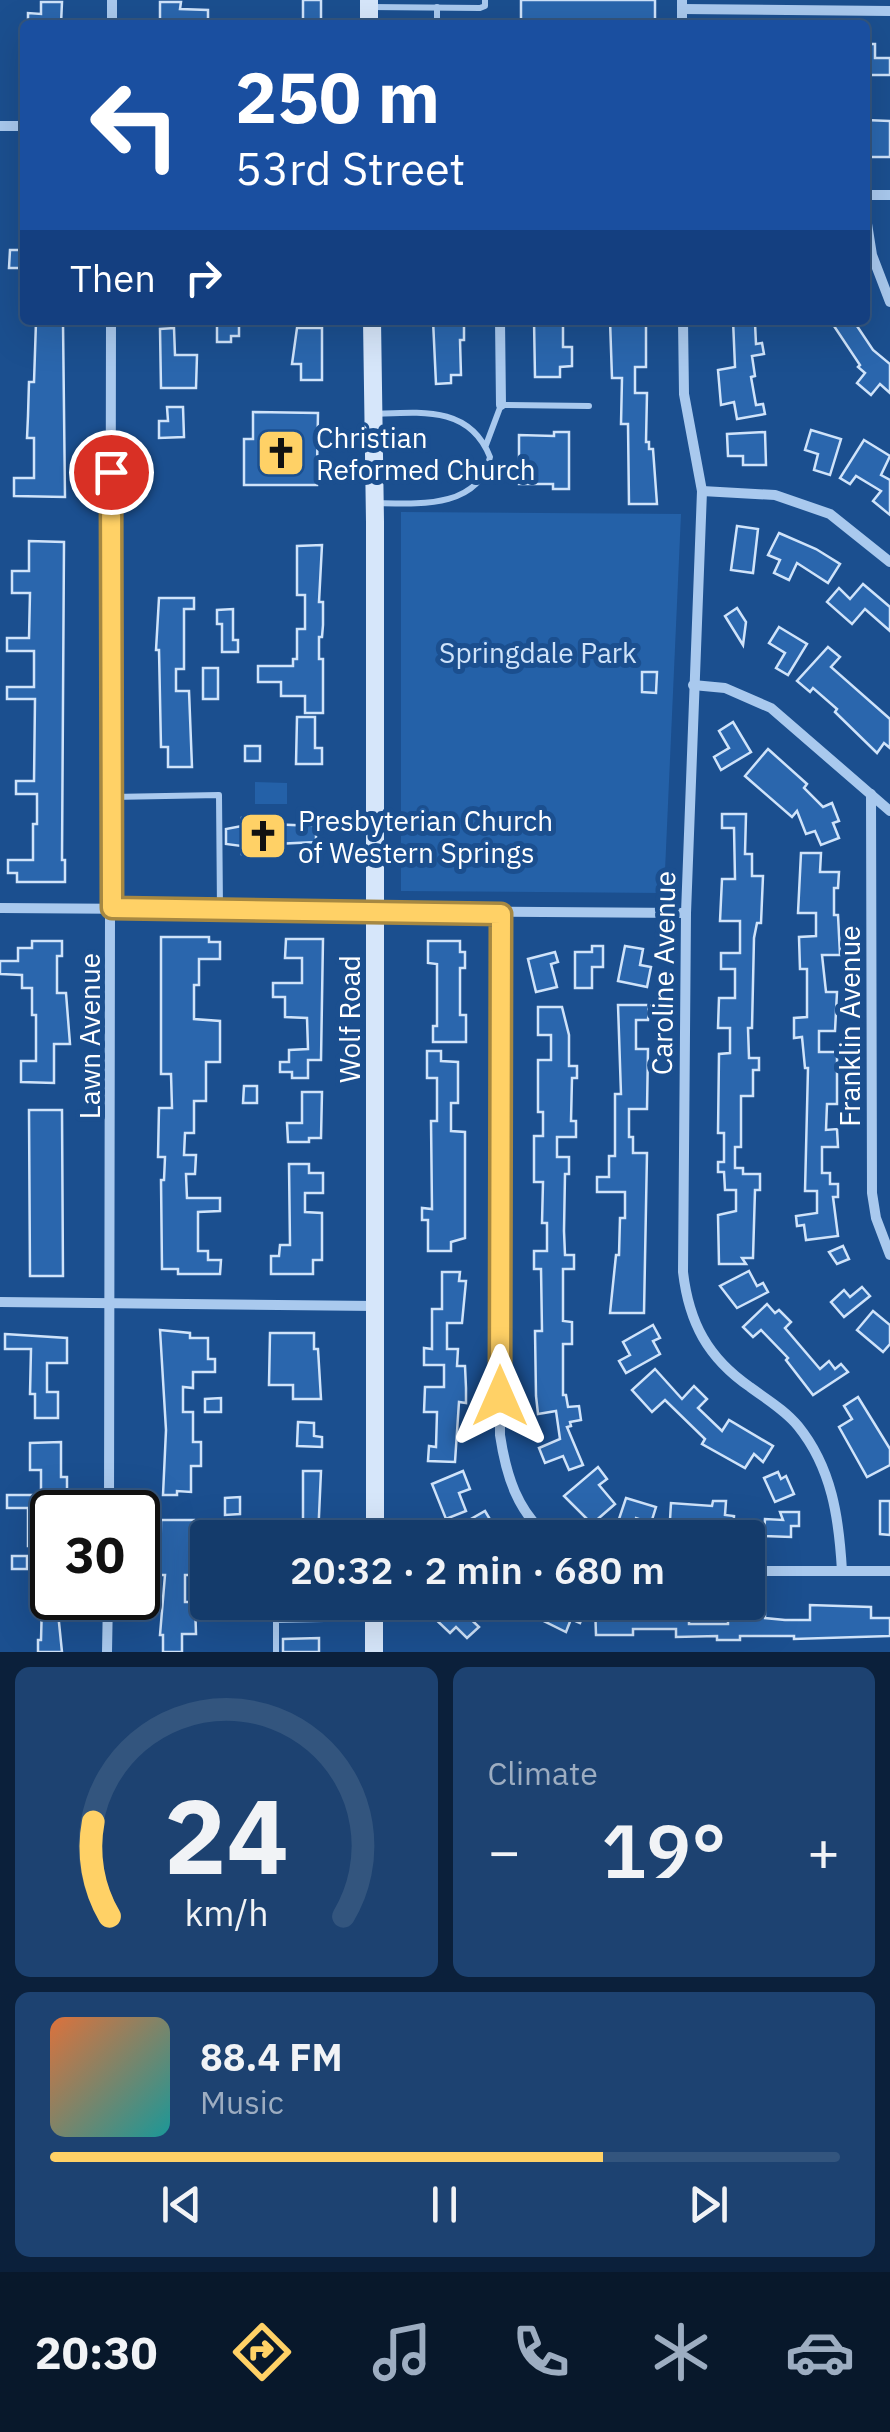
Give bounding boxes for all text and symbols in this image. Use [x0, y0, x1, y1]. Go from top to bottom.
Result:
text: 250 m [235, 51, 440, 142]
icon: left [70, 60, 200, 190]
text: 53rd Street [235, 139, 465, 197]
icon: right [176, 250, 231, 305]
text: Then [70, 253, 156, 302]
place label: Christian Reformed Church [316, 419, 536, 488]
church icon: Christian Reformed Church [255, 427, 307, 479]
pin [69, 430, 154, 515]
icon: arrive [84, 445, 139, 500]
park label: Springdale Park [439, 634, 637, 671]
place label: Presbyterian Church of Western Springs [298, 802, 553, 871]
church icon: Presbyterian Church of Western Springs [237, 810, 289, 862]
street label: Caroline Avenue [643, 871, 683, 1075]
street label: Franklin Avenue [831, 925, 868, 1127]
street label: Lawn Avenue [71, 953, 108, 1119]
street label: Wolf Road [331, 955, 368, 1083]
position arrow [448, 1344, 552, 1448]
speed limit sign: 30 [30, 1490, 160, 1620]
text: 20:32 · 2 min · 680 m [290, 1545, 665, 1594]
text: Climate [488, 1752, 598, 1794]
text: 24 [164, 1767, 289, 1903]
text: 19° [601, 1801, 726, 1899]
text: − [488, 1815, 521, 1886]
text: + [807, 1815, 840, 1886]
text: km/h [184, 1889, 268, 1936]
text: 88.4 FM [200, 2032, 343, 2081]
text: Music [200, 2081, 284, 2123]
icon: previous [154, 2177, 209, 2232]
icon: pause [417, 2177, 472, 2232]
icon: next [681, 2177, 736, 2232]
icon: directions [227, 2317, 297, 2387]
icon: music [367, 2317, 437, 2387]
icon: phone [506, 2317, 576, 2387]
icon: climate [646, 2317, 716, 2387]
icon: car [785, 2317, 855, 2387]
text: 20:30 [35, 2323, 158, 2381]

